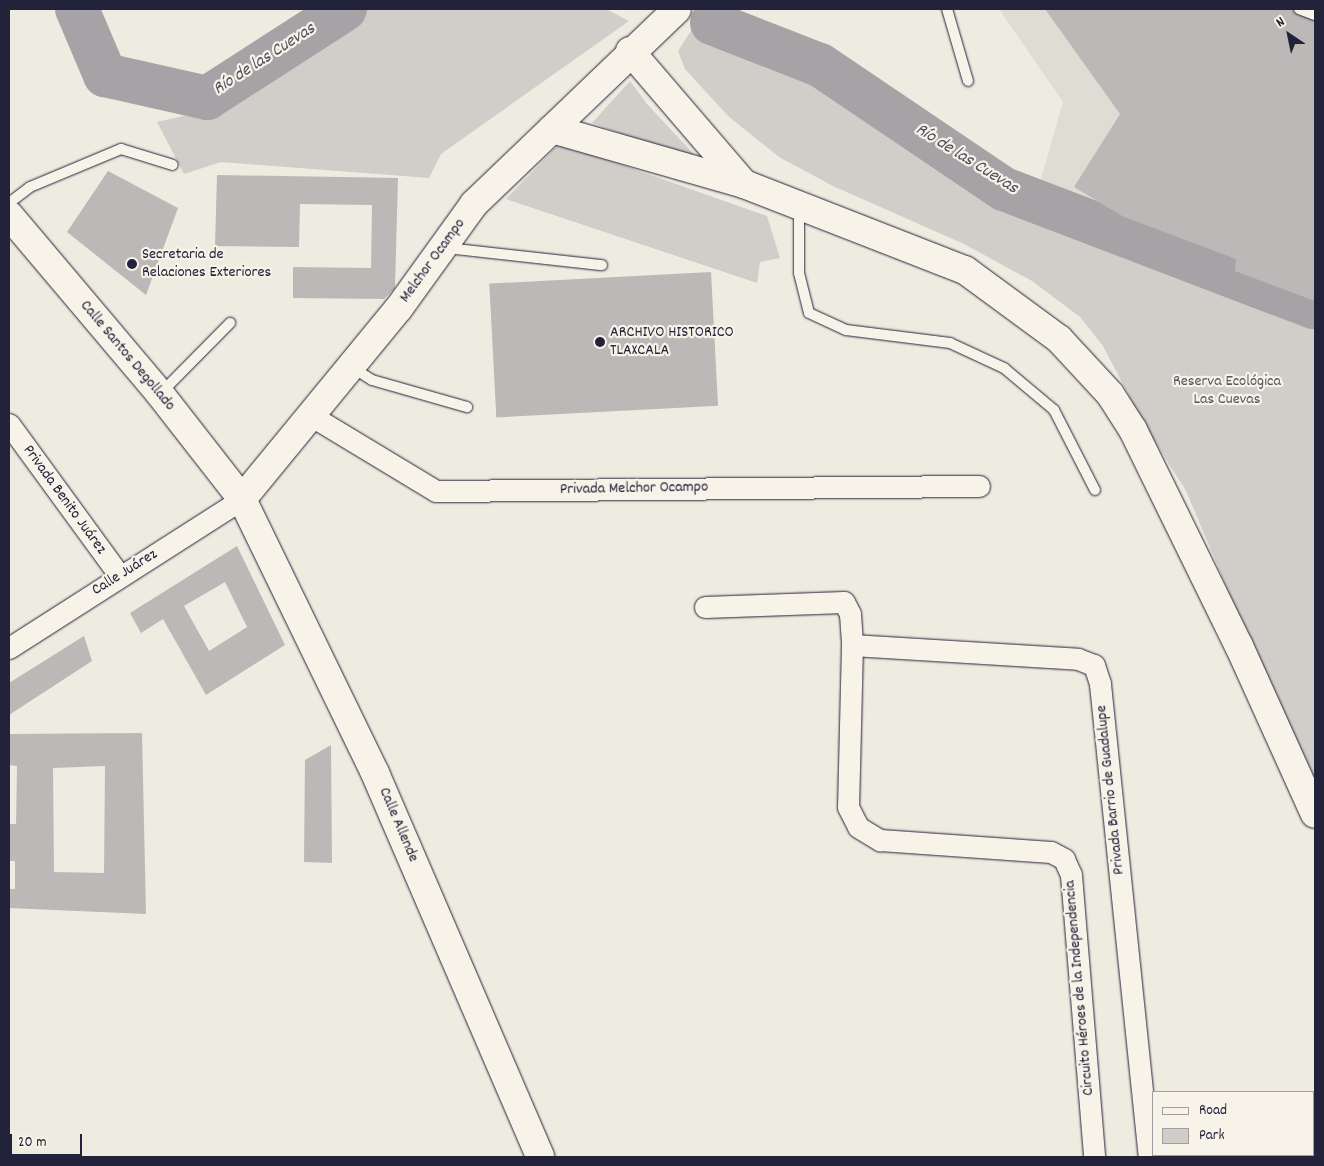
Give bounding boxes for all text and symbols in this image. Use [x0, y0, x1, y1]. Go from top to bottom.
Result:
north arrow [1264, 10, 1314, 60]
text: N [1272, 12, 1289, 33]
water label: Río de las Cuevas [210, 19, 320, 101]
water label: Río de las Cuevas [911, 120, 1021, 200]
street label: Melchor Ocampo [396, 215, 470, 307]
place label: Secretaria de Relaciones Exteriores [142, 245, 271, 283]
marker: Secretaria de Relaciones Exteriores [126, 258, 138, 270]
street label: Calle Santos Degollado [75, 297, 179, 415]
place label: ARCHIVO HISTORICO TLAXCALA [610, 323, 734, 361]
marker: ARCHIVO HISTORICO TLAXCALA [594, 336, 606, 348]
park label: Reserva Ecológica Las Cuevas [1173, 372, 1281, 410]
street label: Privada Benito Juárez [18, 442, 110, 558]
street label: Privada Melchor Ocampo [560, 478, 708, 500]
street label: Calle Juárez [89, 545, 161, 601]
street label: Privada Barrio de Guadalupe [1093, 704, 1129, 876]
street label: Calle Allende [374, 785, 422, 865]
street label: Circuito Héroes de la Independencia [1061, 880, 1099, 1096]
legend [1152, 1091, 1314, 1156]
text: Road [1199, 1100, 1227, 1122]
scale bar [12, 1124, 85, 1156]
text: Park [1199, 1125, 1225, 1147]
text: 20 m [18, 1132, 46, 1154]

